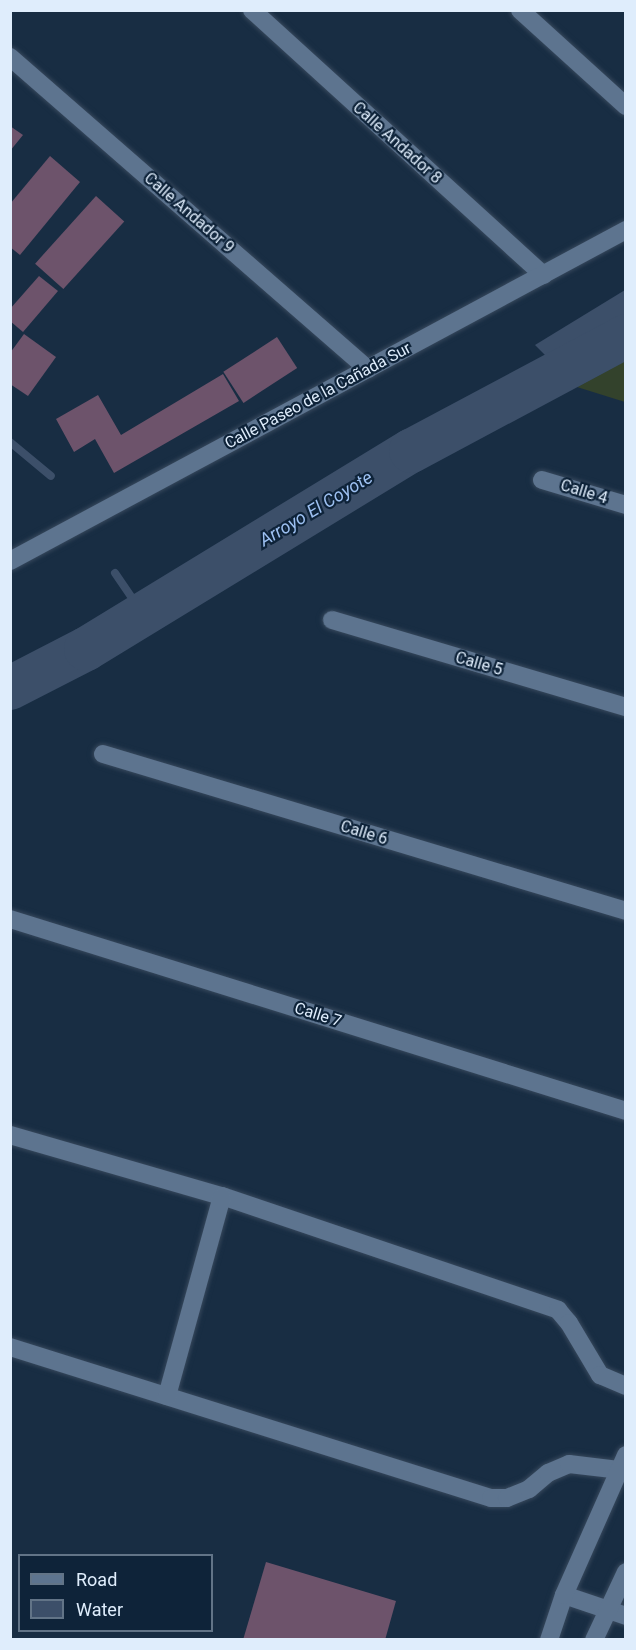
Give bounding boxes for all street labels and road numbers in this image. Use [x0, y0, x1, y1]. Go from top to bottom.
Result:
street label: Calle Andador 8 [349, 98, 445, 188]
street label: Calle Andador 9 [140, 169, 238, 257]
street label: Calle Paseo de la Cañada Sur [222, 339, 414, 453]
street label: Calle 4 [558, 476, 610, 508]
street label: Calle 5 [453, 648, 505, 680]
street label: Calle 6 [338, 817, 390, 849]
street label: Calle 7 [292, 999, 344, 1031]

